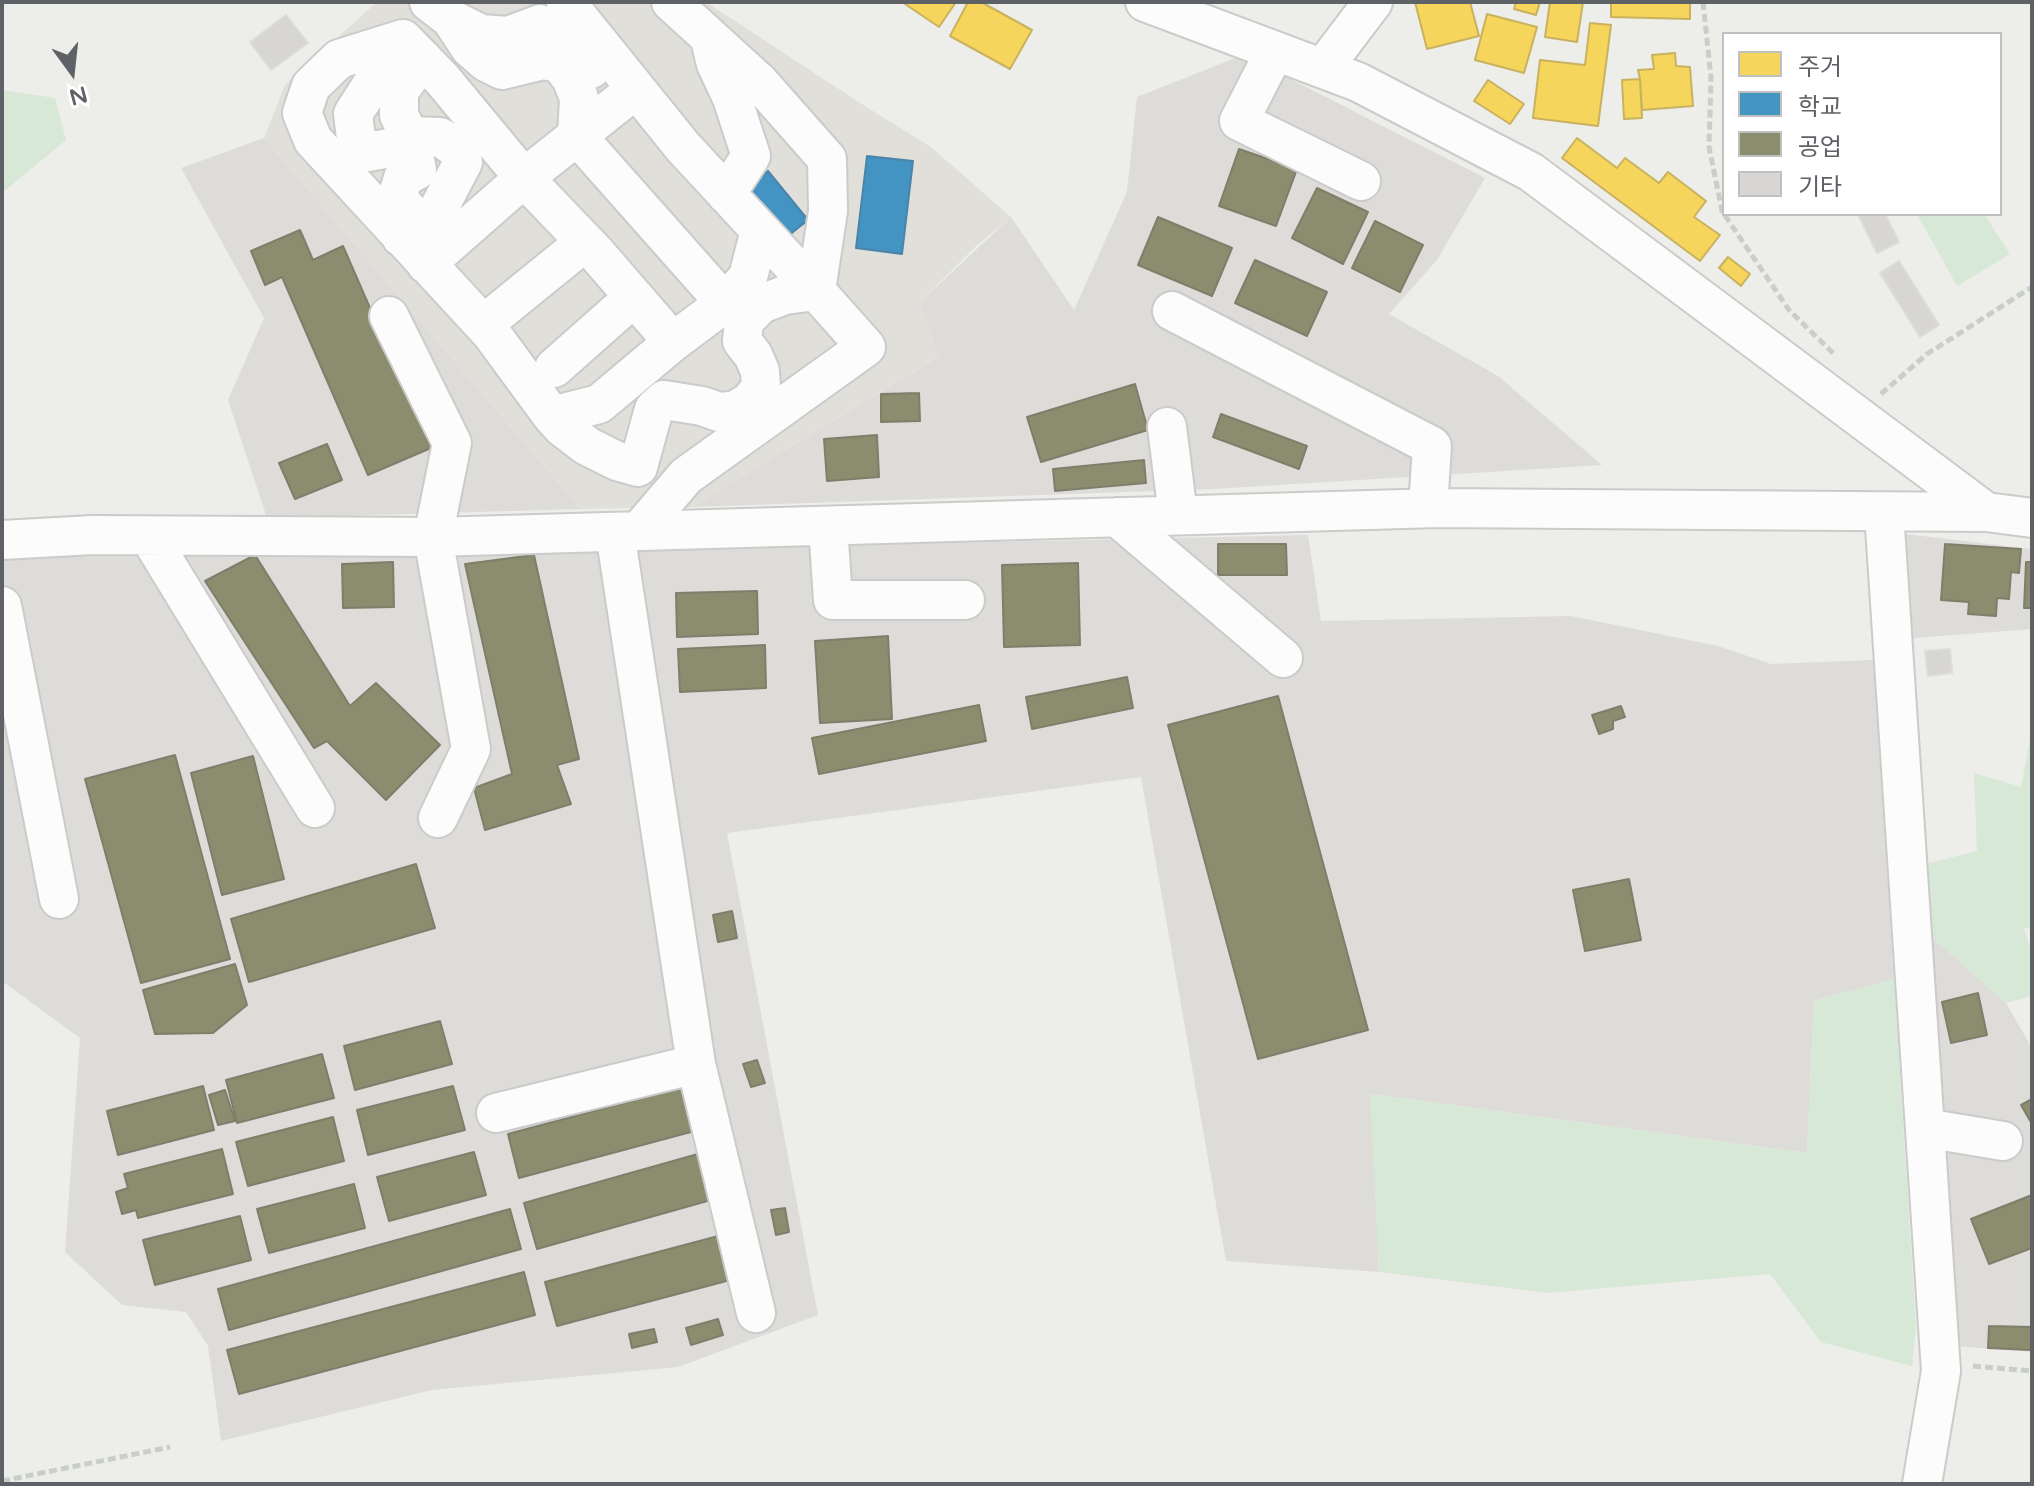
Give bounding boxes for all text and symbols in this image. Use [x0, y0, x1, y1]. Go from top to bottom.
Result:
north arrow [32, 32, 112, 112]
legend [1722, 32, 2002, 216]
text: 주거 [1798, 53, 1842, 82]
text: N [66, 80, 90, 110]
text: 학교 [1798, 93, 1842, 122]
text: 공업 [1798, 133, 1842, 162]
text: 기타 [1798, 173, 1842, 202]

